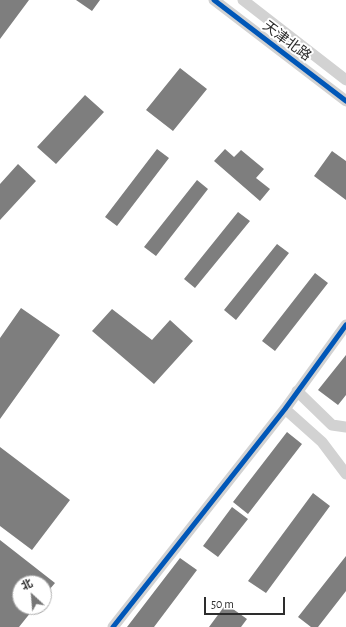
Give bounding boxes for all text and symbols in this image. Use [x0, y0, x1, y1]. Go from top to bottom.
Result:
street label: 天津北路 [260, 17, 314, 65]
north arrow [12, 575, 52, 615]
text: 北 [20, 577, 34, 592]
scale bar [206, 589, 287, 615]
text: 50 m [211, 598, 234, 610]

